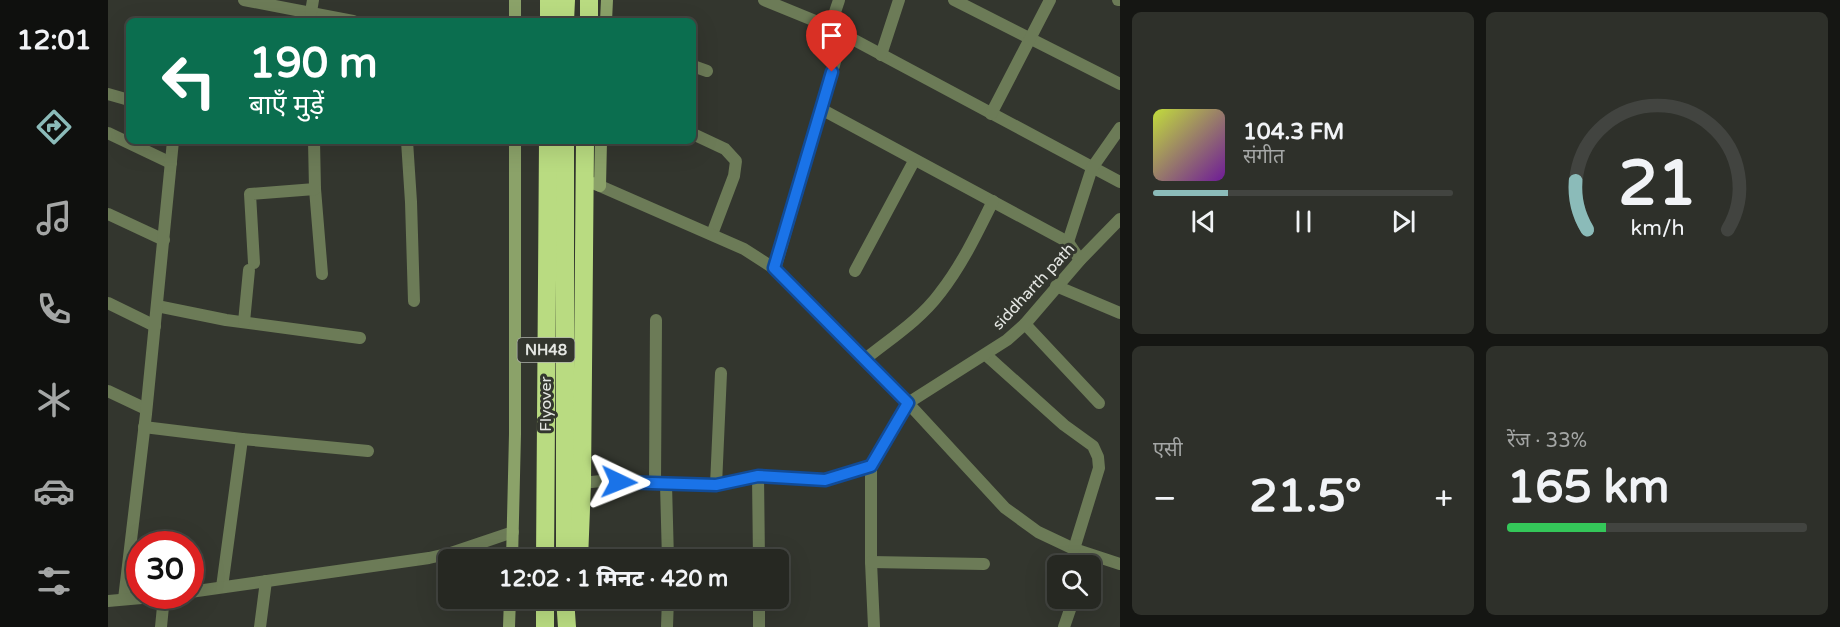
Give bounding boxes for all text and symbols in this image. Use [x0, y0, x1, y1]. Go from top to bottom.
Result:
pin [806, 10, 857, 72]
icon: arrive [815, 19, 848, 52]
text: 12:01 [17, 24, 91, 57]
text: 190 m [249, 38, 378, 89]
icon: left [150, 42, 228, 120]
text: बाएँ मुड़ें [249, 89, 324, 122]
icon: directions [33, 106, 75, 148]
text: 104.3 FM [1243, 119, 1344, 145]
text: संगीत [1243, 145, 1284, 169]
text: 21 [1618, 147, 1696, 222]
icon: music [33, 197, 75, 239]
icon: previous [1187, 205, 1220, 238]
icon: pause [1287, 205, 1320, 238]
icon: next [1387, 205, 1420, 238]
text: km/h [1630, 216, 1684, 242]
street label: siddharth path [988, 239, 1079, 334]
icon: phone [33, 288, 75, 330]
road number: NH48 [518, 338, 574, 362]
street label: Flyover [536, 376, 556, 432]
icon: climate [33, 379, 75, 421]
text: रेंज · 33% [1507, 429, 1587, 453]
text: एसी [1153, 438, 1183, 462]
position arrow [587, 450, 651, 514]
text: 165 km [1507, 461, 1669, 515]
icon: car [33, 470, 75, 512]
text: 21.5° [1249, 470, 1362, 524]
text: − [1153, 479, 1177, 518]
text: + [1434, 479, 1453, 518]
speed limit sign: 30 [126, 531, 204, 609]
map controls [1047, 555, 1101, 609]
button: search [1047, 555, 1101, 609]
icon: filters [33, 560, 75, 602]
text: 12:02 · 1 मिनट · 420 m [499, 566, 728, 592]

